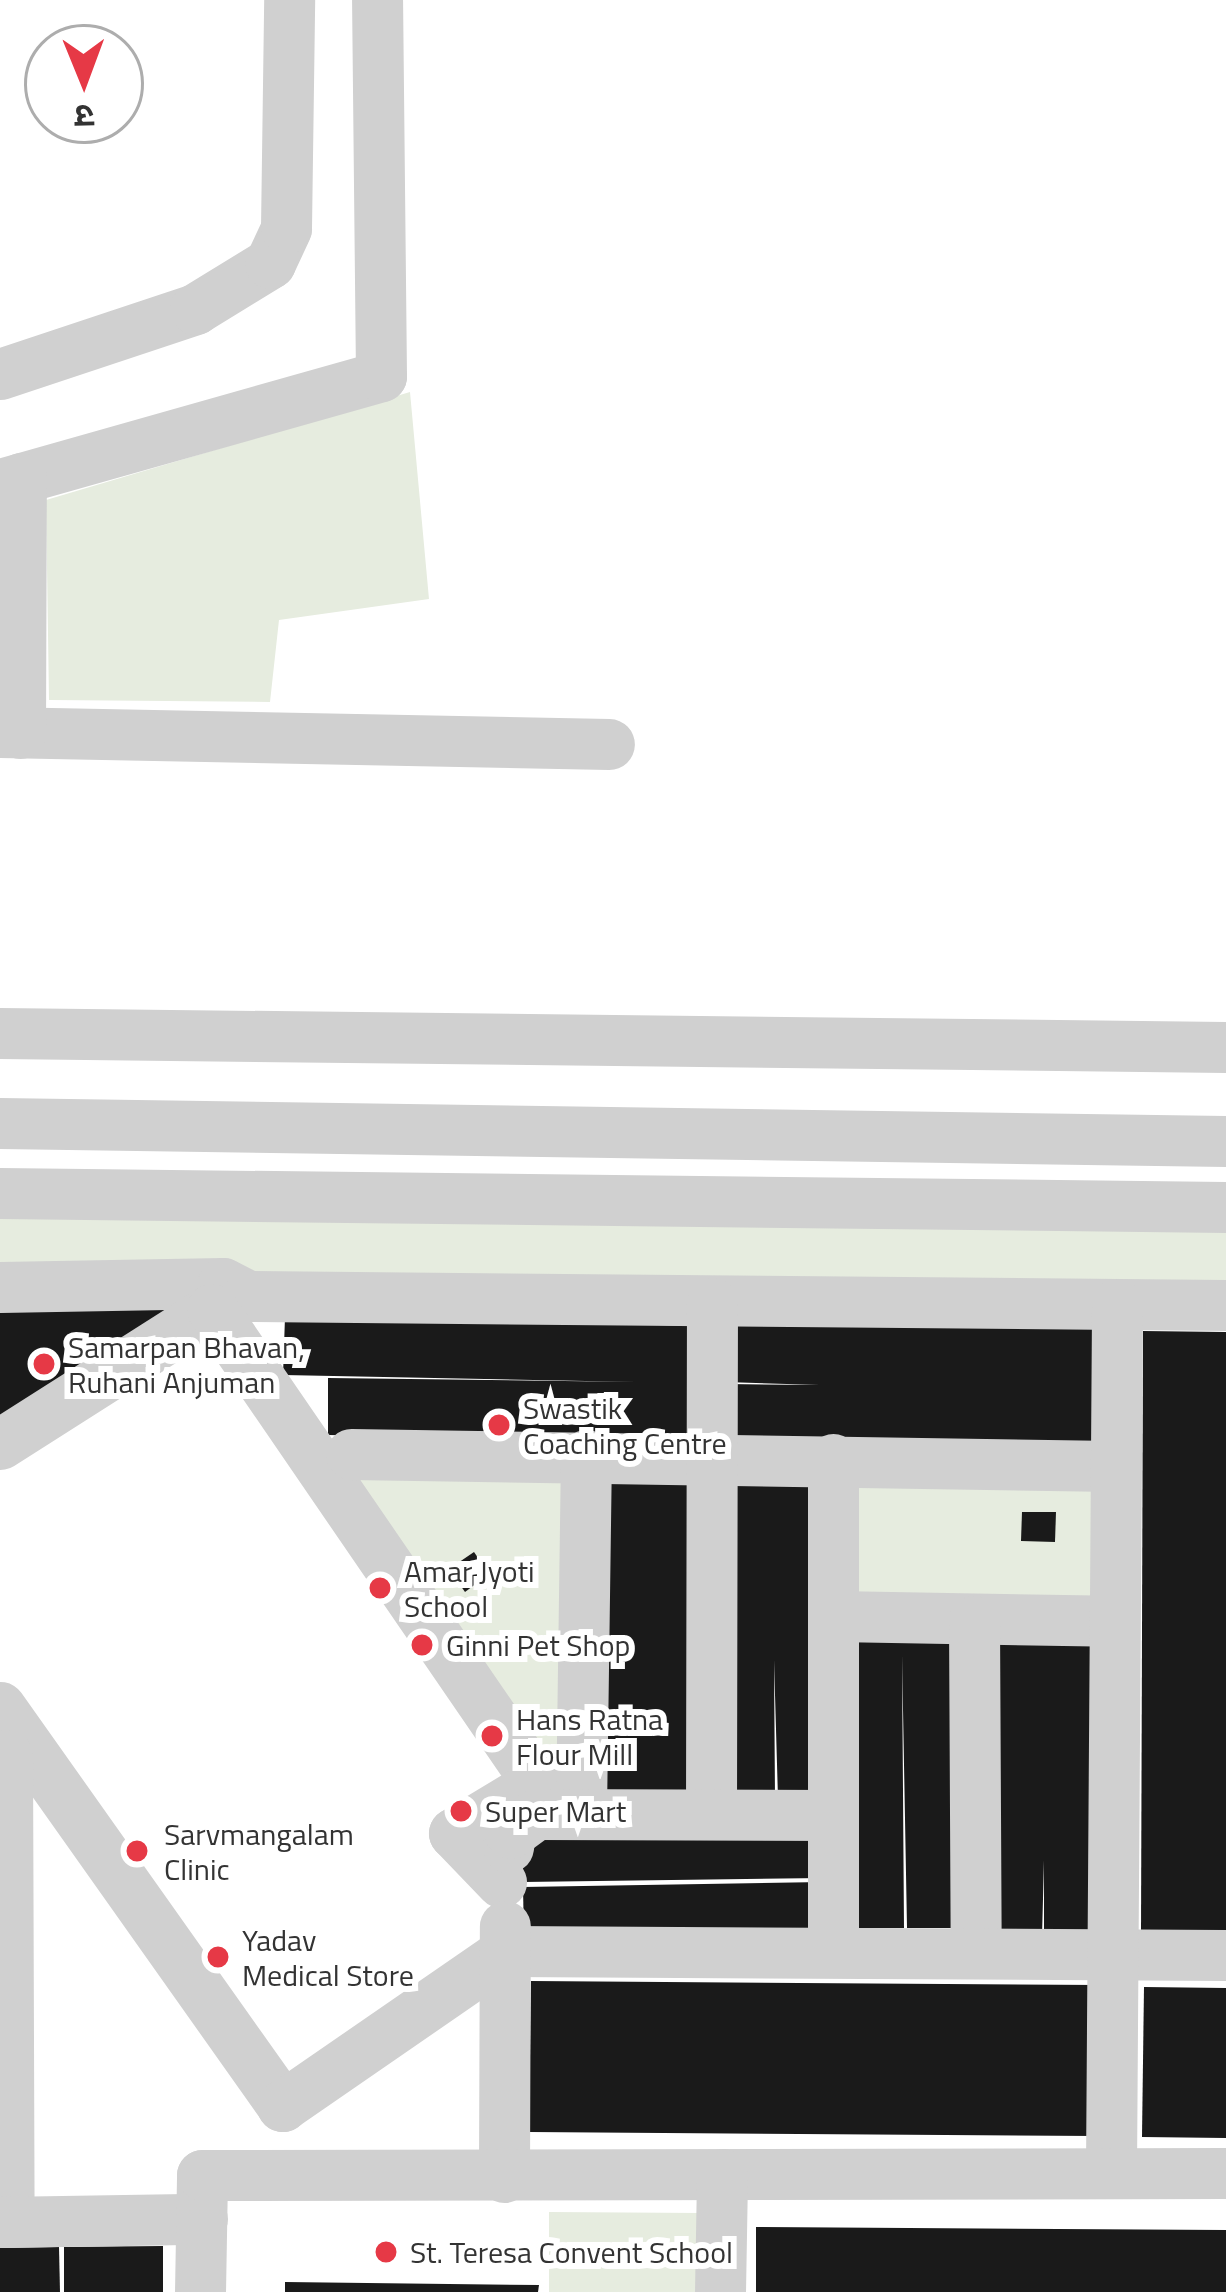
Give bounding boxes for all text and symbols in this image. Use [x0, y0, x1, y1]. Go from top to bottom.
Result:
north arrow [24, 24, 144, 144]
text: उ [74, 92, 95, 142]
place label: Samarpan Bhavan, Ruhani Anjuman [68, 1329, 305, 1400]
marker: Samarpan Bhavan, Ruhani Anjuman [31, 1351, 57, 1377]
place label: Swastik Coaching Centre [523, 1390, 727, 1460]
marker: Swastik Coaching Centre [486, 1412, 512, 1438]
place label: Amar Jyoti School [404, 1553, 535, 1624]
marker: Amar Jyoti School [367, 1575, 393, 1601]
place label: Ginni Pet Shop [446, 1627, 630, 1663]
marker: Ginni Pet Shop [409, 1632, 435, 1658]
place label: Hans Ratna Flour Mill [516, 1701, 663, 1772]
marker: Hans Ratna Flour Mill [479, 1723, 505, 1749]
place label: Super Mart [485, 1793, 626, 1829]
marker: Super Mart [448, 1798, 474, 1824]
place label: Sarvmangalam Clinic [164, 1816, 354, 1886]
marker: Sarvmangalam Clinic [121, 1835, 153, 1867]
place label: Yadav Medical Store [242, 1922, 414, 1992]
marker: Yadav Medical Store [205, 1944, 231, 1970]
place label: St. Teresa Convent School [410, 2234, 733, 2270]
marker: St. Teresa Convent School [373, 2239, 399, 2265]

